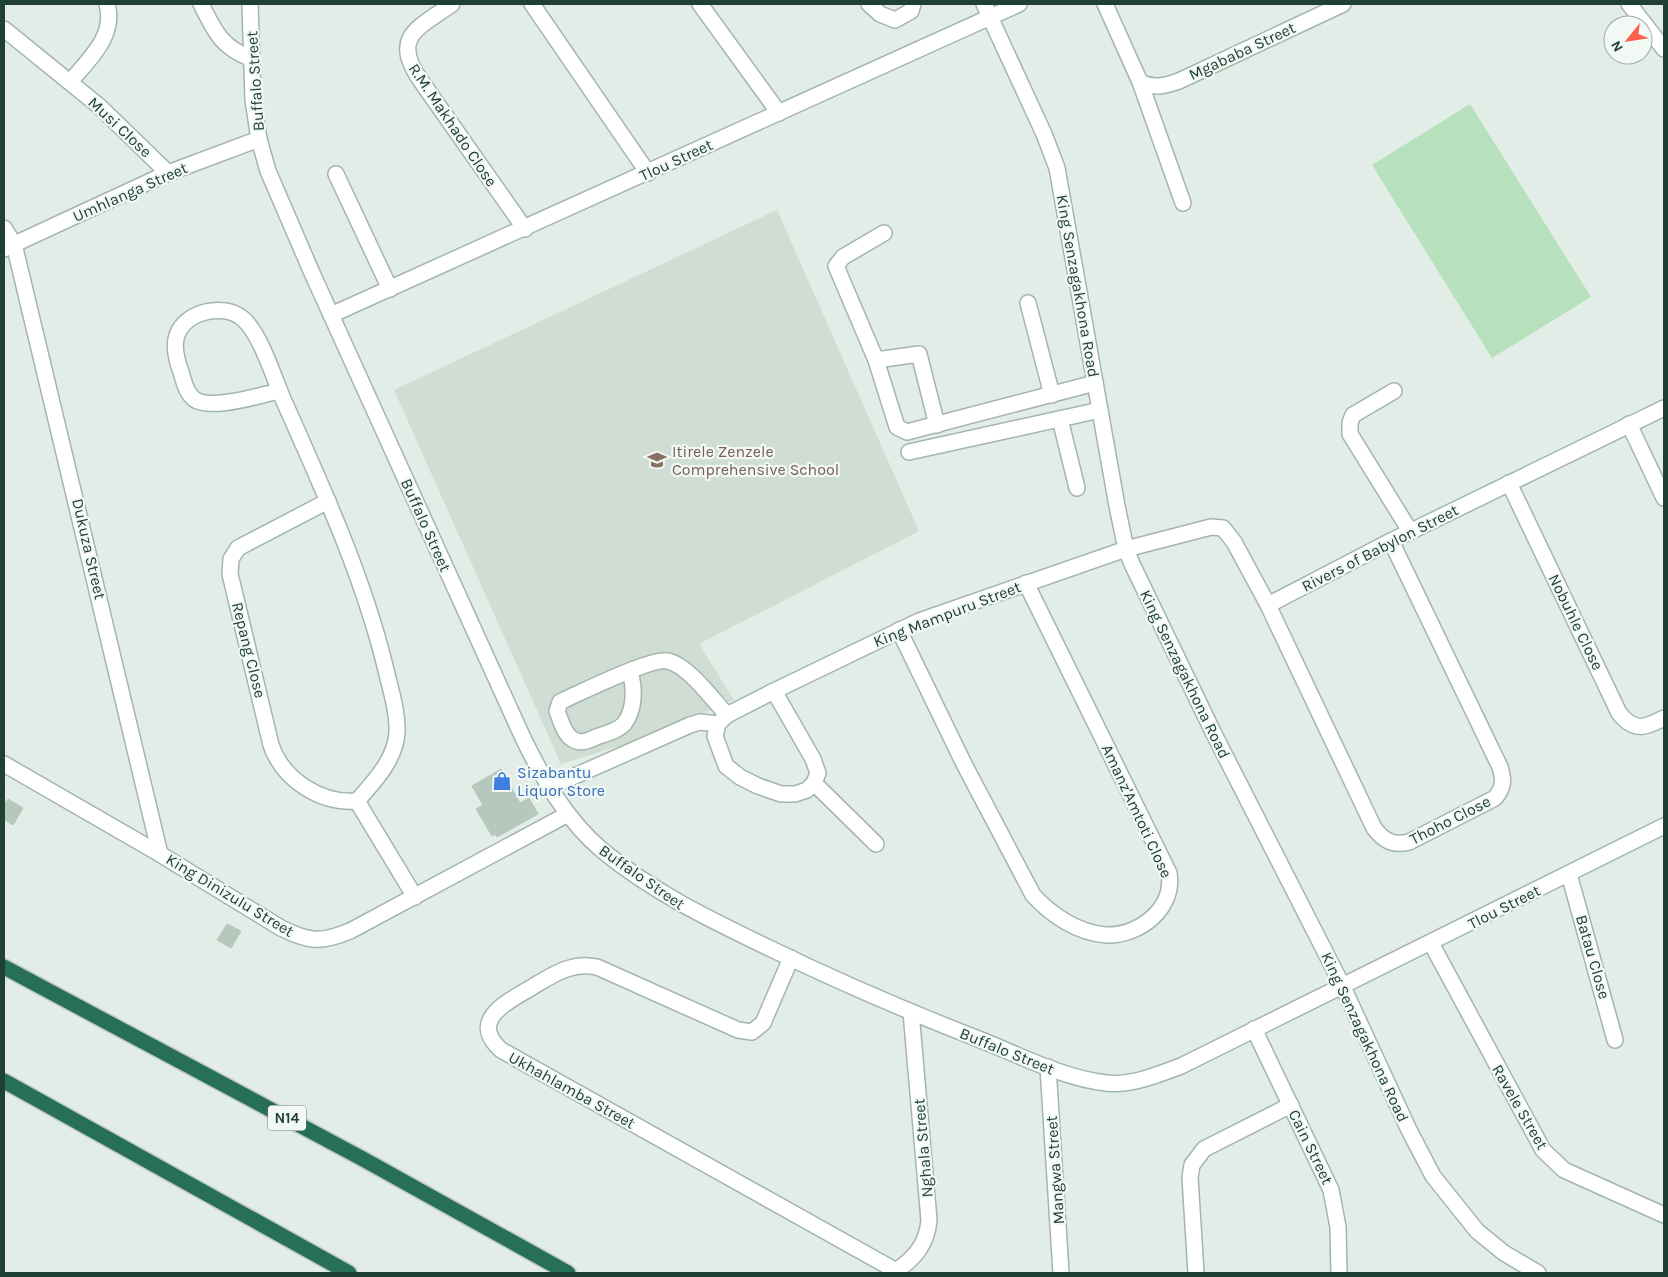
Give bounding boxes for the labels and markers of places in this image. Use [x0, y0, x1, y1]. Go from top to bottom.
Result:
place label: Itirele Zenzele Comprehensive School [672, 442, 839, 479]
school or university icon: Itirele Zenzele Comprehensive School [646, 449, 668, 471]
place label: Sizabantu Liquor Store [517, 763, 605, 800]
shop icon: Sizabantu Liquor Store [491, 770, 513, 792]

